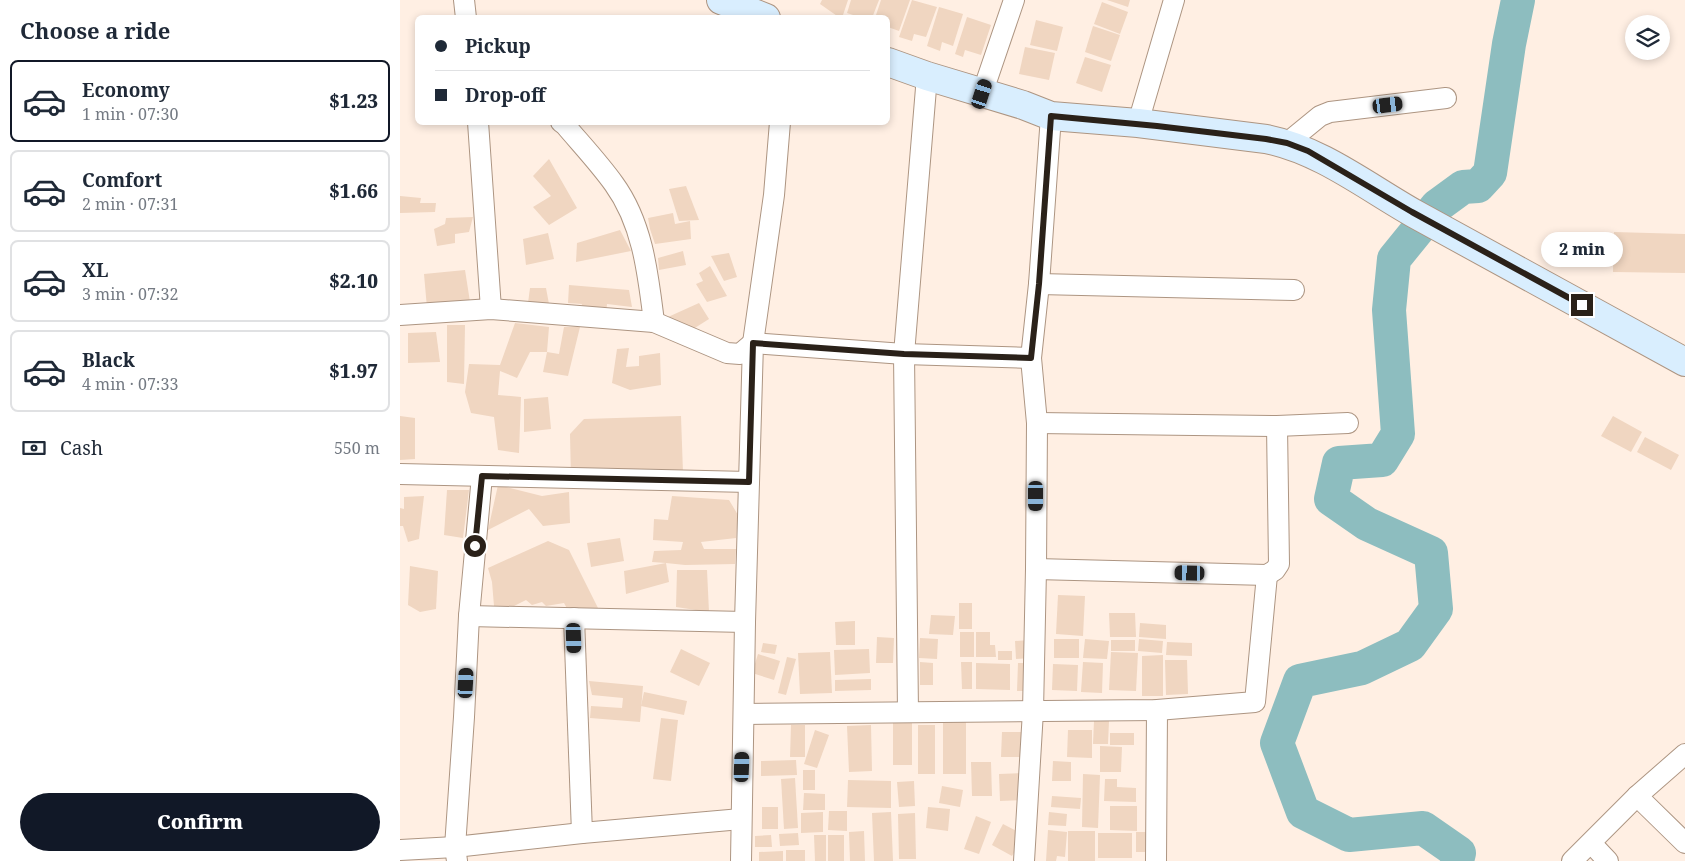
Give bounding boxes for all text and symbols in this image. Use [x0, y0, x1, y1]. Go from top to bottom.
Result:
text: Choose a ride [20, 15, 170, 45]
map controls [1625, 15, 1670, 60]
button: layers [1625, 15, 1670, 60]
text: Pickup [465, 33, 531, 59]
text: Economy [82, 77, 170, 103]
car [970, 77, 993, 111]
icon: car [22, 79, 67, 124]
text: Drop-off [465, 82, 545, 108]
text: $1.23 [329, 88, 378, 114]
car [1372, 96, 1403, 114]
text: 1 min · 07:30 [82, 103, 178, 125]
text: Comfort [82, 167, 162, 193]
icon: car [22, 169, 67, 214]
text: $1.66 [329, 178, 378, 204]
text: 2 min · 07:31 [82, 193, 178, 215]
callout: 2 min [1541, 232, 1623, 268]
text: 2 min [1559, 238, 1605, 260]
text: XL [82, 257, 108, 283]
icon: car [22, 259, 67, 304]
text: $2.10 [329, 268, 378, 294]
text: 3 min · 07:32 [82, 283, 178, 305]
route end [1571, 294, 1593, 316]
text: Black [82, 347, 135, 373]
icon: car [22, 349, 67, 394]
text: $1.97 [329, 358, 378, 384]
text: 4 min · 07:33 [82, 373, 178, 395]
icon: cash [20, 434, 48, 462]
text: Cash [60, 435, 103, 461]
text: 550 m [334, 437, 380, 459]
car [1028, 481, 1043, 511]
route start [464, 535, 486, 557]
car [1174, 565, 1205, 581]
car [565, 623, 582, 653]
car [457, 668, 474, 698]
car [733, 752, 750, 782]
button: Confirm [20, 793, 380, 851]

